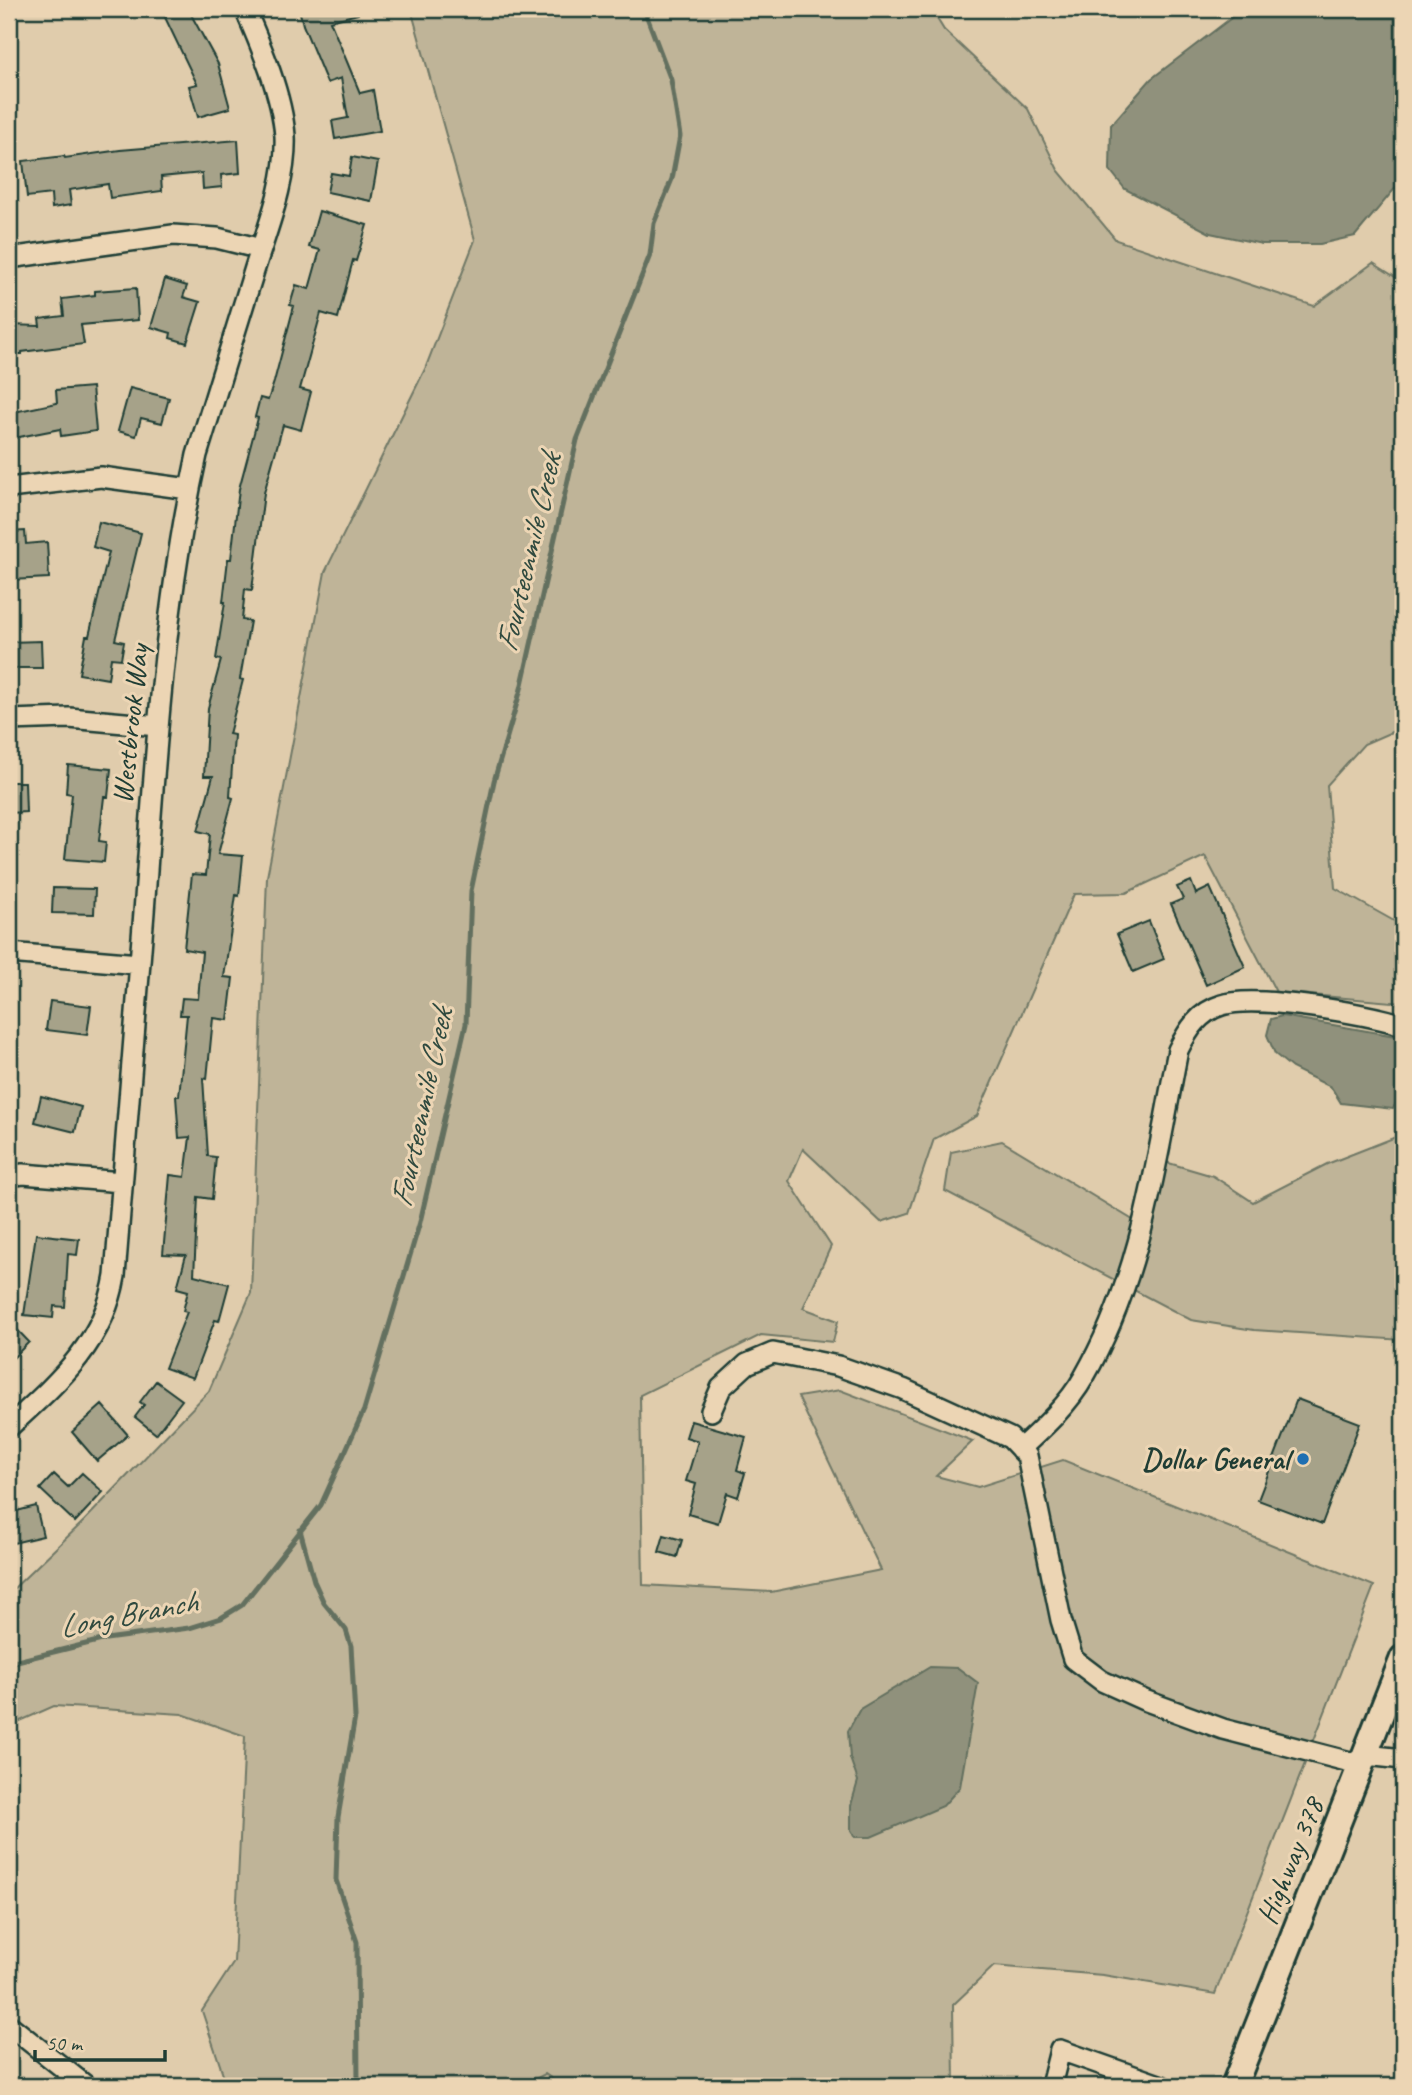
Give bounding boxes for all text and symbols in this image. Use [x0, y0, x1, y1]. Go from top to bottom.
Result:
water label: Fourteenmile Creek [485, 445, 572, 655]
street label: Westbrook Way [103, 640, 158, 806]
water label: Fourteenmile Creek [380, 1000, 463, 1211]
place label: Dollar General [1142, 1440, 1295, 1478]
marker: Dollar General [1295, 1451, 1311, 1467]
water label: Long Branch [56, 1580, 203, 1647]
street label: Highway 378 [1248, 1790, 1333, 1930]
scale bar [35, 2018, 164, 2062]
text: 50 m [46, 2030, 84, 2056]

